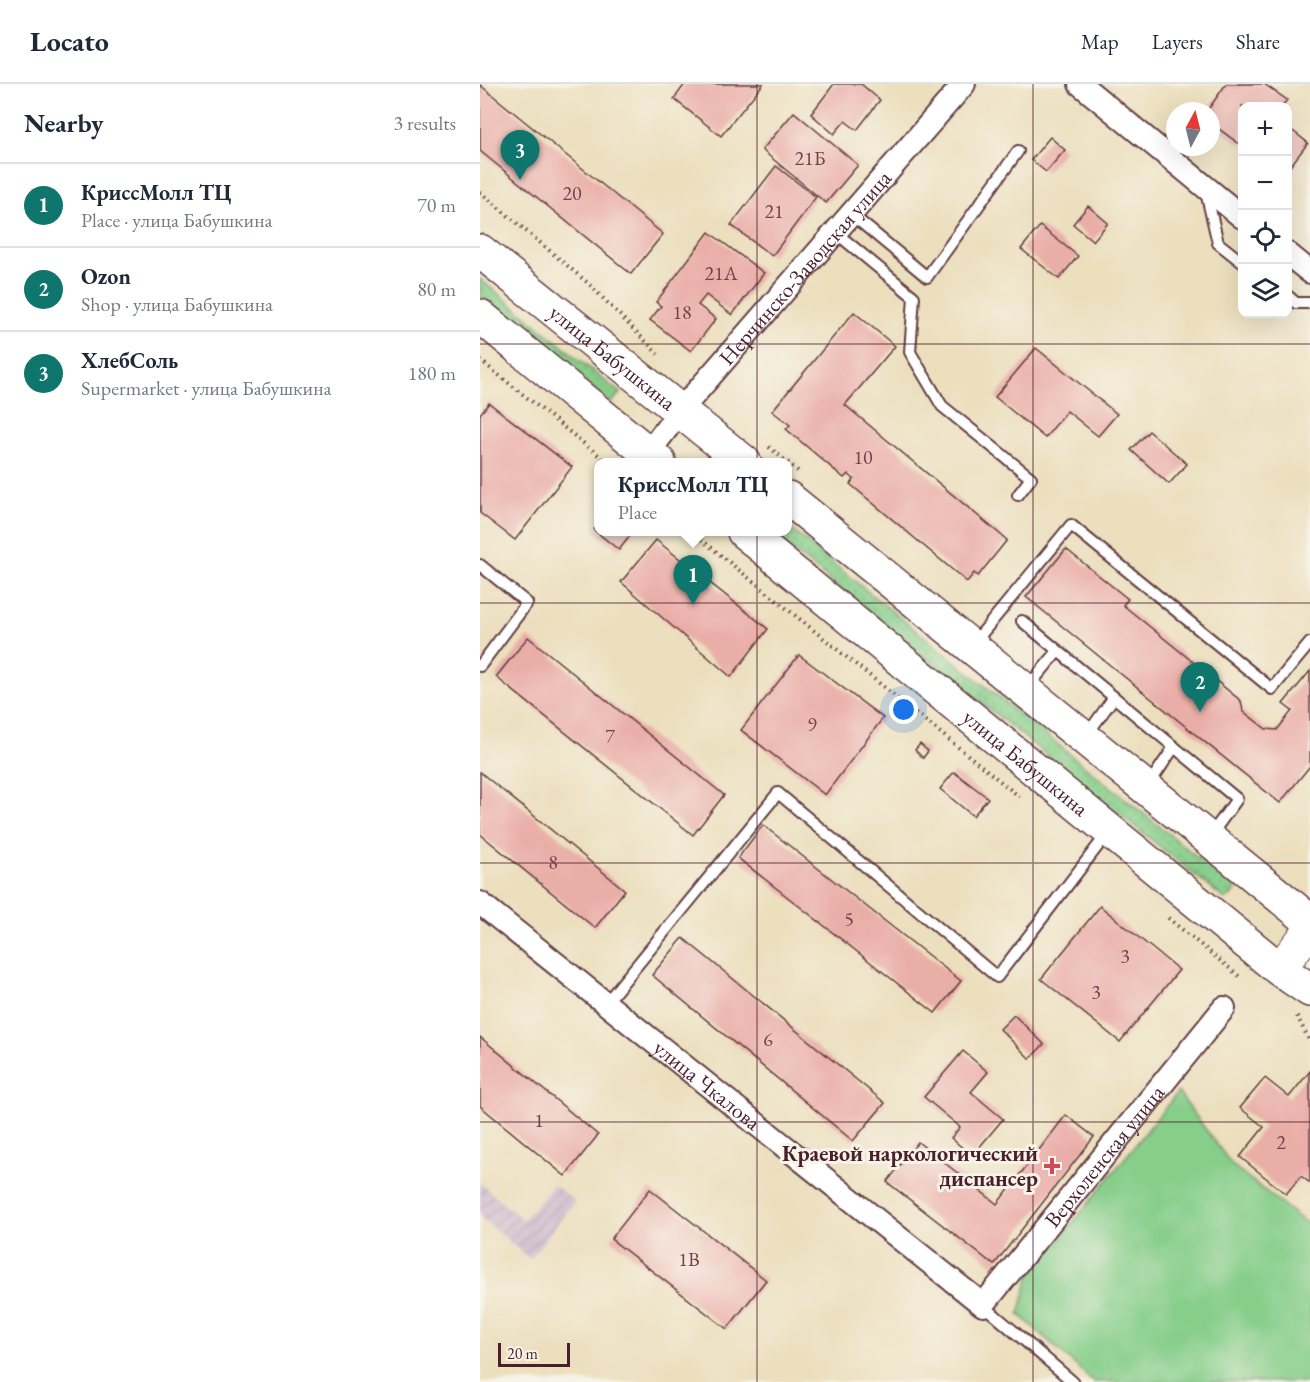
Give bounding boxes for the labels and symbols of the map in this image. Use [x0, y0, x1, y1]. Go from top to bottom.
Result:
north arrow [1166, 102, 1220, 156]
pin: 3 [500, 130, 540, 180]
house number: 21Б [795, 145, 826, 171]
street label: Нерчинско-Заводская улица [712, 164, 898, 371]
house number: 20 [562, 180, 582, 206]
house number: 21 [764, 198, 784, 224]
house number: 21А [704, 260, 738, 286]
street label: улица Бабушкина [543, 298, 682, 417]
house number: 18 [672, 299, 692, 325]
house number: 10 [853, 444, 873, 470]
pin: 1 [674, 556, 712, 605]
pin: 2 [1180, 662, 1220, 712]
your location [889, 695, 918, 724]
street label: улица Бабушкина [957, 703, 1095, 823]
house number: 9 [807, 711, 817, 737]
house number: 7 [605, 723, 615, 749]
house number: 8 [548, 849, 558, 875]
house number: 5 [844, 906, 854, 932]
house number: 3 [1120, 943, 1130, 969]
house number: 3 [1091, 979, 1101, 1005]
house number: 6 [763, 1026, 773, 1052]
street label: улица Чкалова [647, 1033, 767, 1137]
street label: Верхоленская улица [1038, 1079, 1171, 1233]
house number: 1 [534, 1107, 544, 1133]
house number: 2 [1276, 1129, 1286, 1155]
place label: Краевой наркологический диспансер [782, 1139, 1038, 1193]
marker: Краевой наркологический диспансер [1043, 1157, 1061, 1175]
house number: 1В [678, 1246, 700, 1272]
scale bar [498, 1340, 570, 1368]

